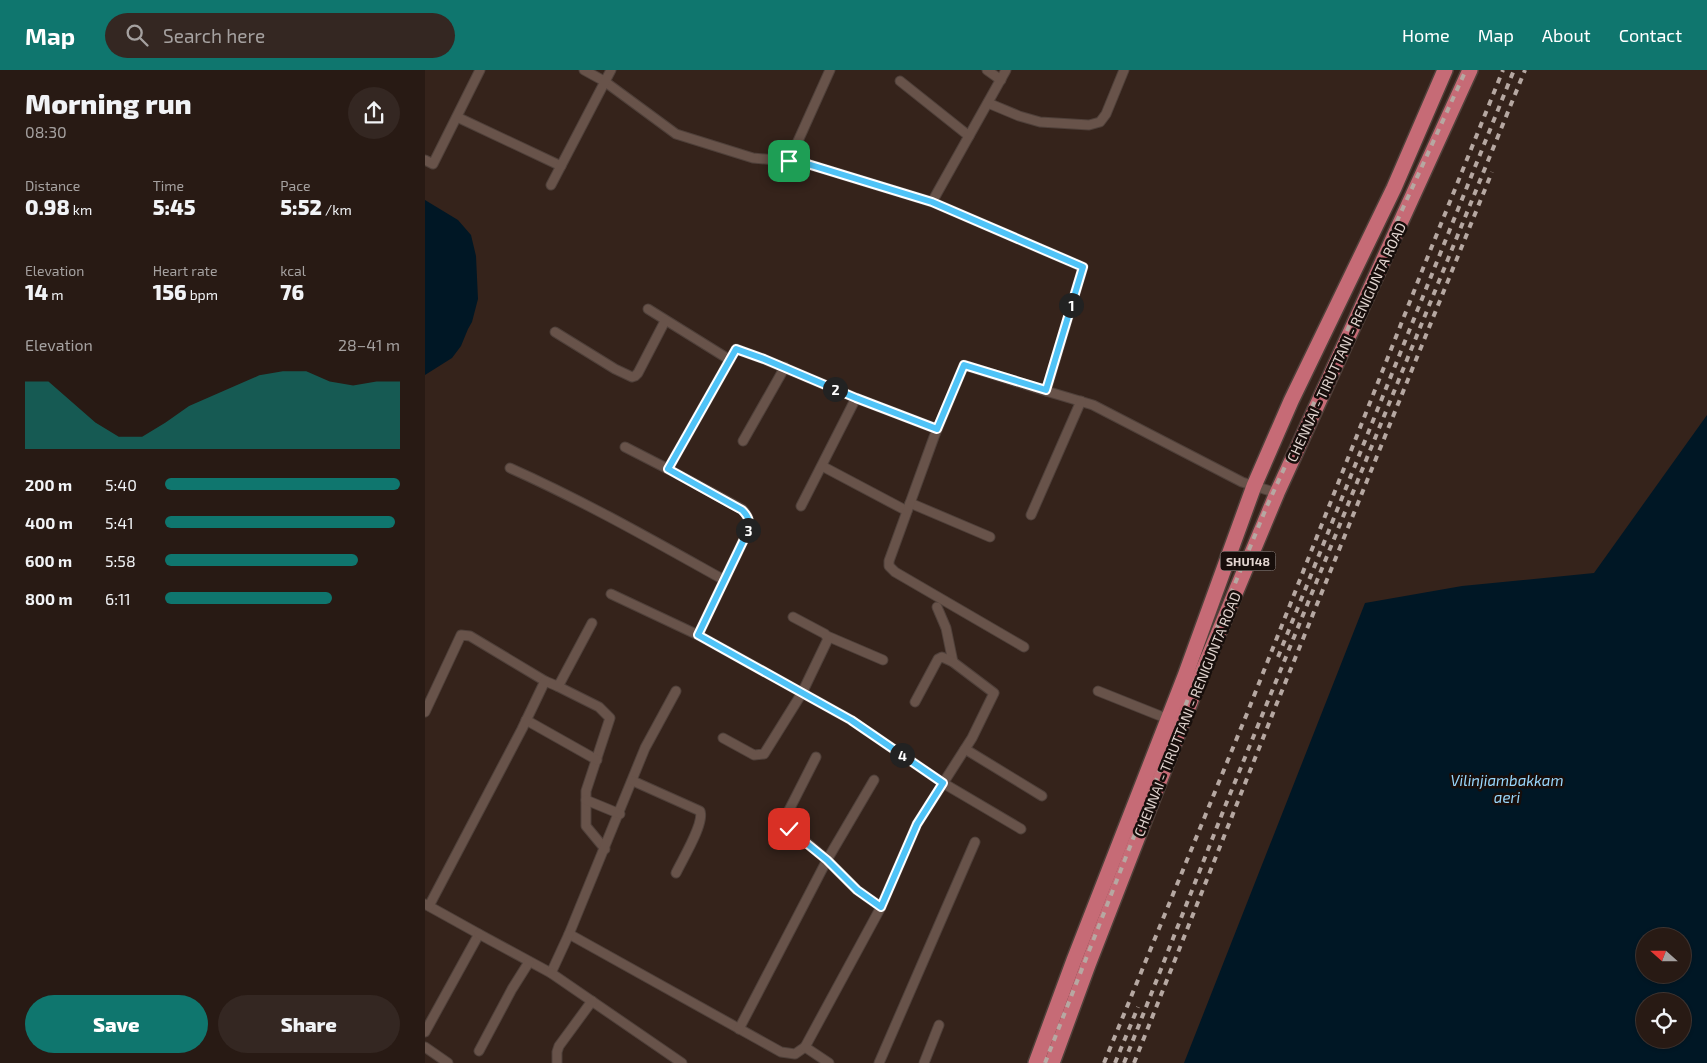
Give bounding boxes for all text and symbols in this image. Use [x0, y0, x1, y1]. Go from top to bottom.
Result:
search box [105, 13, 455, 58]
text: Map [25, 21, 75, 50]
icon: search [123, 21, 151, 49]
text: Search here [163, 24, 265, 47]
text: Home [1402, 24, 1450, 46]
text: Map [1478, 24, 1514, 46]
text: About [1542, 24, 1591, 46]
text: Contact [1619, 24, 1682, 46]
text: Morning run [25, 86, 192, 120]
button: share [348, 87, 400, 139]
text: 08:30 [25, 122, 67, 141]
pin [768, 140, 810, 182]
icon: arrive [775, 147, 803, 175]
text: Distance [25, 177, 80, 194]
text: Time [153, 177, 184, 194]
text: Pace [280, 177, 310, 194]
text: 0.98 [25, 194, 70, 219]
text: 5:45 [153, 194, 195, 219]
text: 5:52 [280, 194, 322, 219]
text: km [70, 201, 92, 218]
text: /km [322, 201, 352, 218]
street label: CHENNAI - TIRUTTANI - RENIGUNTA ROAD [1283, 220, 1409, 464]
text: Elevation [25, 262, 84, 279]
text: Heart rate [153, 262, 217, 279]
text: kcal [280, 262, 306, 279]
text: 14 [25, 279, 48, 304]
text: 156 [153, 279, 187, 304]
text: 76 [280, 279, 304, 304]
text: m [48, 286, 64, 303]
text: bpm [187, 286, 218, 303]
pin: 1 [1059, 292, 1083, 318]
text: 1 [1068, 297, 1075, 314]
text: Elevation [25, 335, 93, 354]
text: 28–41 m [338, 335, 400, 354]
pin: 2 [823, 376, 847, 402]
text: 2 [831, 381, 840, 398]
text: 200 m [25, 475, 72, 494]
text: 5:40 [105, 475, 137, 494]
text: 400 m [25, 513, 73, 532]
text: 5:41 [105, 513, 134, 532]
pin: 3 [735, 518, 761, 542]
text: 3 [745, 522, 752, 539]
text: 600 m [25, 551, 72, 570]
text: 5:58 [105, 551, 136, 570]
road number: SHU148 [1221, 552, 1275, 571]
text: 800 m [25, 589, 73, 608]
text: 6:11 [105, 589, 131, 608]
street label: CHENNAI - TIRUTTANI - RENIGUNTA ROAD [1130, 589, 1244, 839]
pin: 4 [889, 742, 915, 768]
text: 4 [898, 747, 907, 764]
water label: Vilinjiambakkam aeri [1451, 771, 1564, 806]
pin [768, 808, 810, 850]
icon: check [775, 815, 803, 843]
north arrow [1636, 928, 1691, 982]
map controls [1636, 928, 1691, 1048]
button: locate [1636, 993, 1691, 1048]
button: Save [25, 995, 208, 1053]
button: Share [218, 995, 400, 1053]

